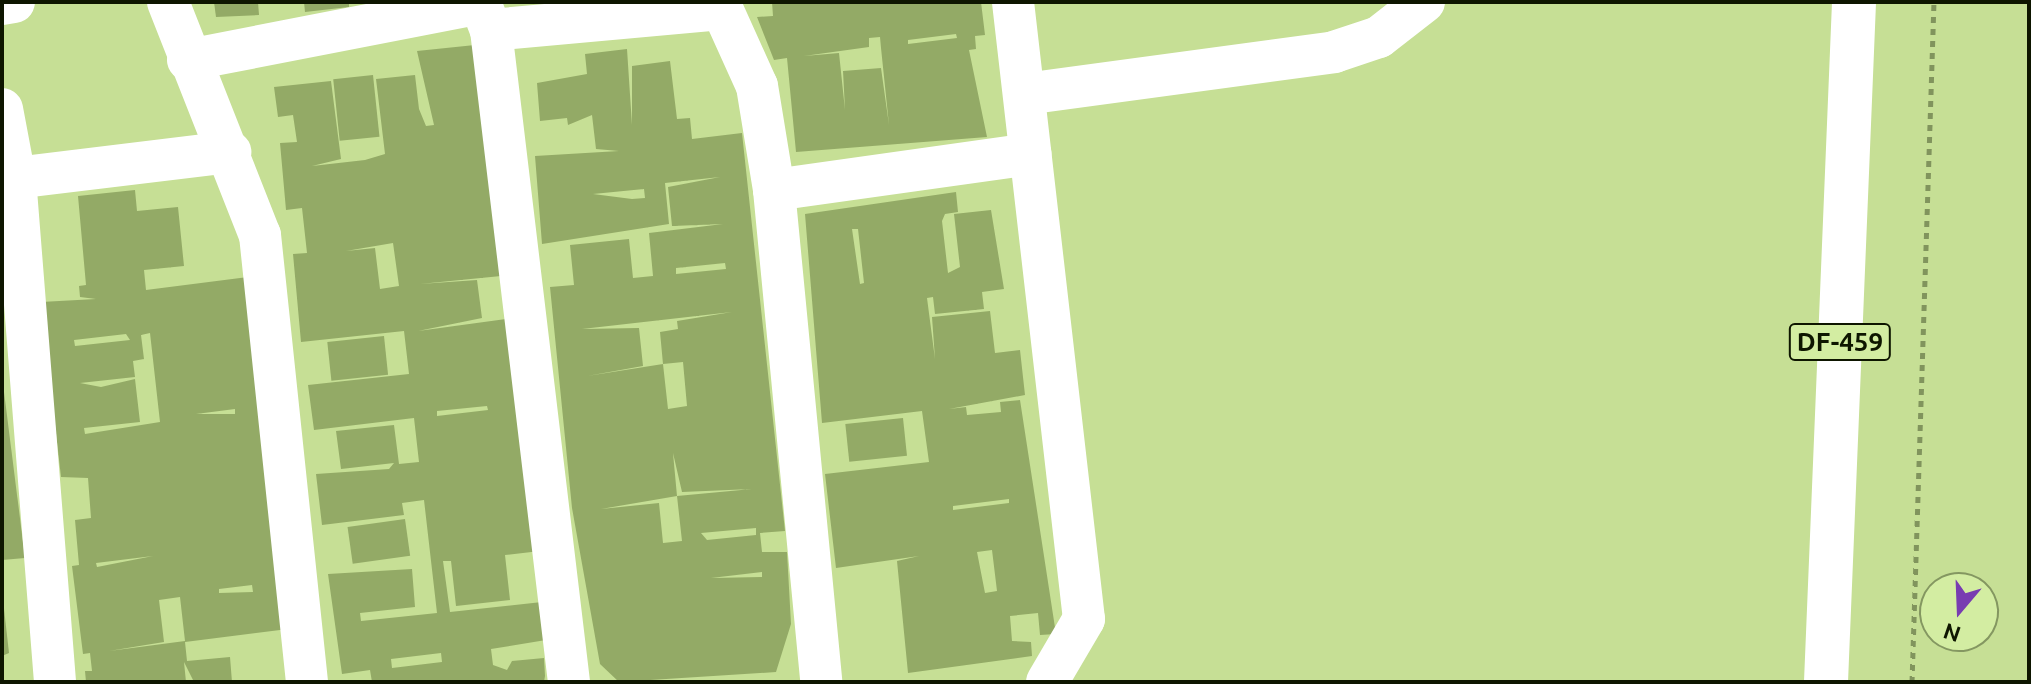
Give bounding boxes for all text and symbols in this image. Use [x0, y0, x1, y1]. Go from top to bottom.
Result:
road number: DF-459 [1788, 320, 1892, 364]
north arrow [1919, 572, 1999, 652]
text: N [1940, 619, 1964, 648]

